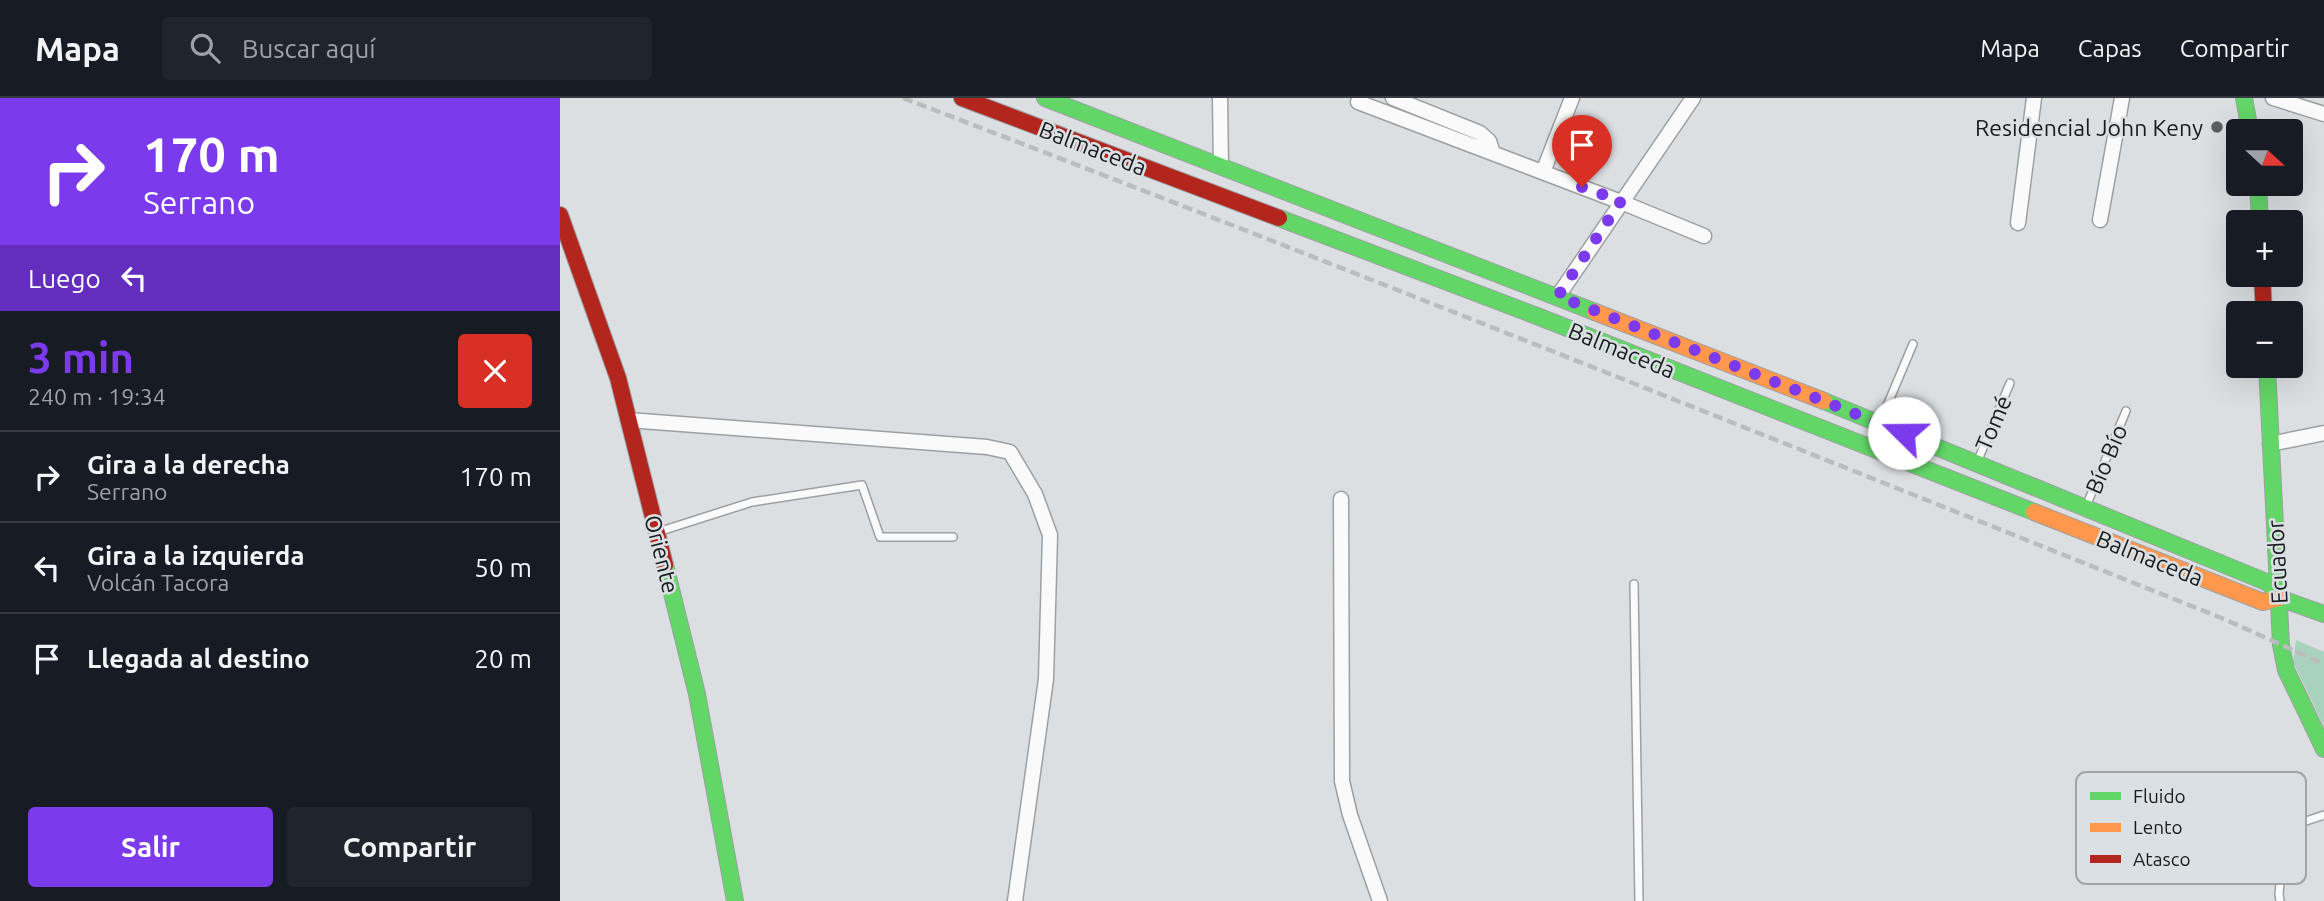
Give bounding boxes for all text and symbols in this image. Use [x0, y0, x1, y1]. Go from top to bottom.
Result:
search box [162, 17, 652, 80]
icon: search [186, 29, 224, 67]
text: Mapa [35, 30, 120, 67]
text: Buscar aquí [242, 34, 376, 63]
text: Mapa [1980, 35, 2040, 62]
text: Capas [2078, 35, 2142, 62]
text: Compartir [2180, 35, 2289, 62]
pin [1552, 115, 1612, 187]
place label: Residencial John Keny [1975, 115, 2203, 140]
street label: Balmaceda [1036, 116, 1150, 180]
marker: Residencial John Keny [2209, 119, 2225, 135]
north arrow [2226, 119, 2303, 196]
map controls [2226, 119, 2303, 378]
icon: right [28, 126, 119, 217]
text: 170 m [143, 126, 280, 181]
icon: arrive [1563, 126, 1601, 164]
text: Serrano [143, 184, 255, 220]
button: + [2226, 210, 2303, 287]
icon: left [115, 259, 153, 297]
text: Luego [28, 264, 101, 293]
button: − [2226, 301, 2303, 378]
street label: Balmaceda [1565, 317, 1679, 383]
text: 3 min [28, 334, 134, 381]
button: close [458, 334, 532, 408]
text: 240 m · 19:34 [28, 384, 166, 409]
street label: Tomé [1970, 392, 2016, 454]
position arrow [1867, 396, 1941, 470]
street label: Bío Bío [2080, 421, 2132, 497]
text: Gira a la derecha [87, 450, 290, 479]
icon: right [28, 458, 66, 496]
text: 170 m [460, 462, 532, 491]
text: Serrano [87, 479, 168, 504]
street label: Oriente [640, 512, 684, 596]
street label: Ecuador [2262, 519, 2292, 605]
street label: Balmaceda [2093, 525, 2207, 591]
text: Gira a la izquierda [87, 541, 305, 570]
icon: left [28, 549, 66, 587]
text: 50 m [474, 553, 532, 582]
text: Volcán Tacora [87, 570, 229, 595]
icon: arrive [28, 640, 66, 678]
text: Llegada al destino [87, 644, 310, 673]
text: 20 m [474, 644, 532, 673]
legend [2076, 772, 2306, 884]
text: Fluido [2133, 785, 2186, 807]
button: Salir [28, 807, 273, 887]
button: Compartir [287, 807, 532, 887]
text: Lento [2133, 816, 2183, 838]
text: Atasco [2133, 848, 2191, 870]

